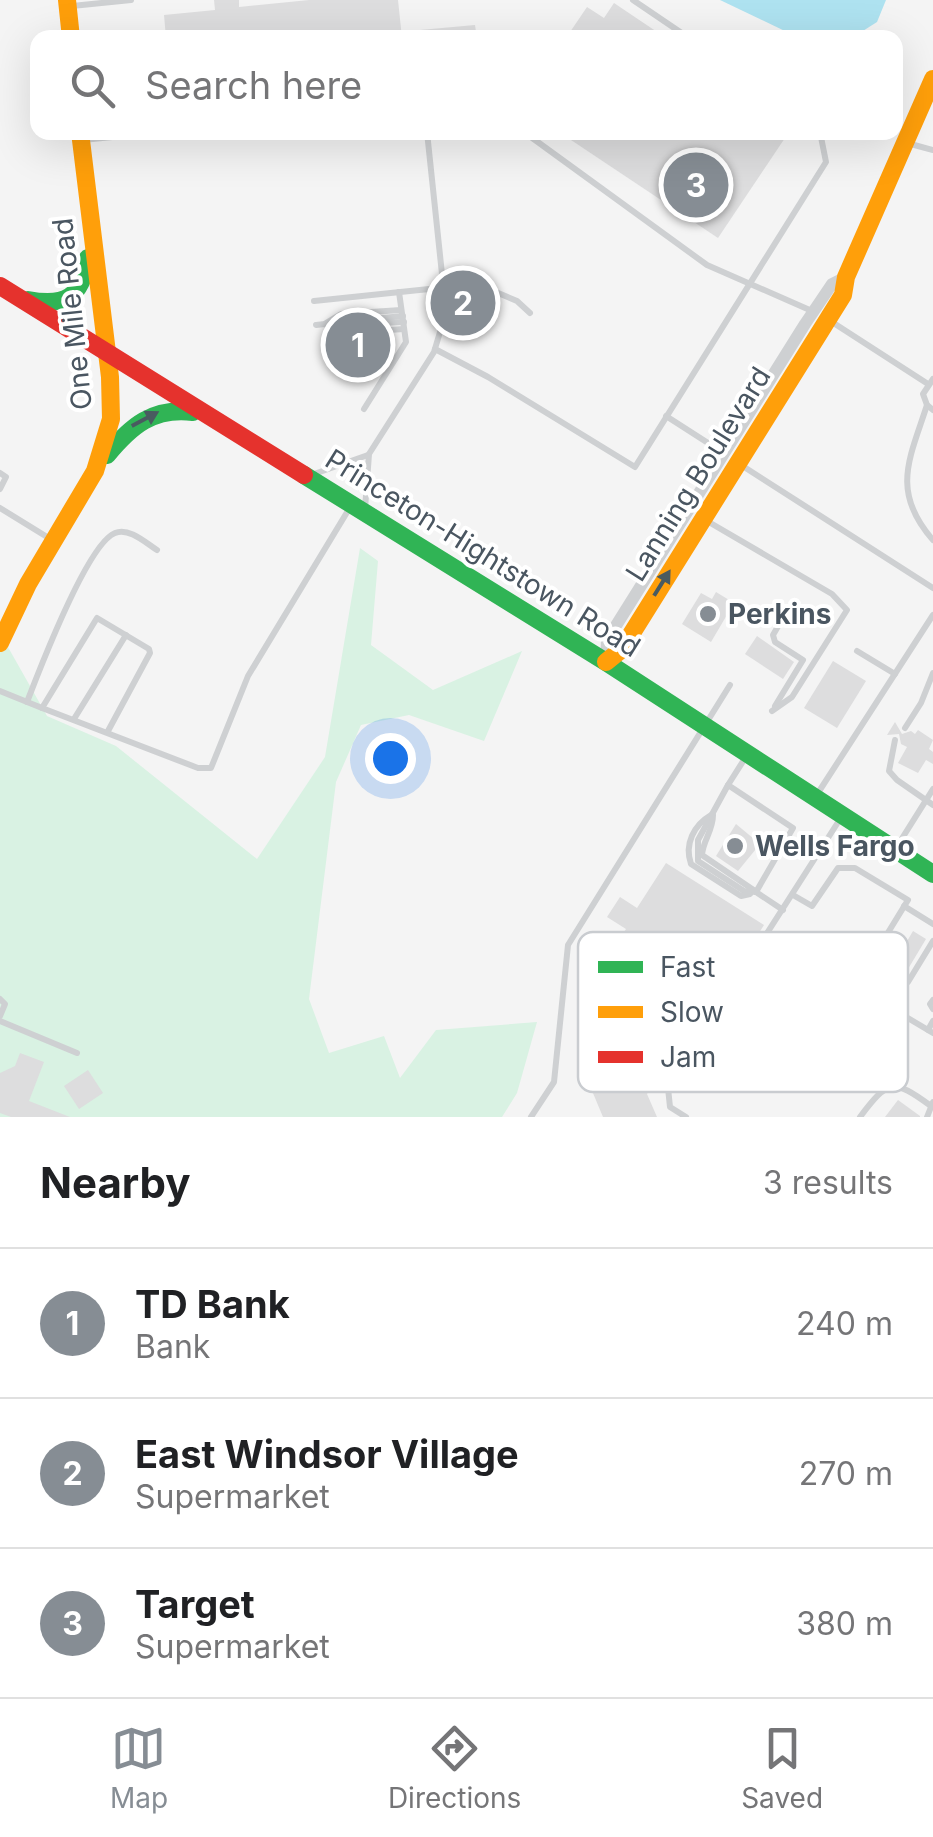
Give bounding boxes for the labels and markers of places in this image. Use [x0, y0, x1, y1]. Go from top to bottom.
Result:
pin: 3 [664, 148, 728, 222]
pin: 2 [430, 266, 496, 340]
pin: 1 [326, 308, 390, 382]
place label: Perkins [728, 597, 831, 631]
marker: Perkins [697, 603, 719, 625]
place label: Wells Fargo [755, 829, 915, 863]
marker: Wells Fargo [724, 835, 746, 857]

